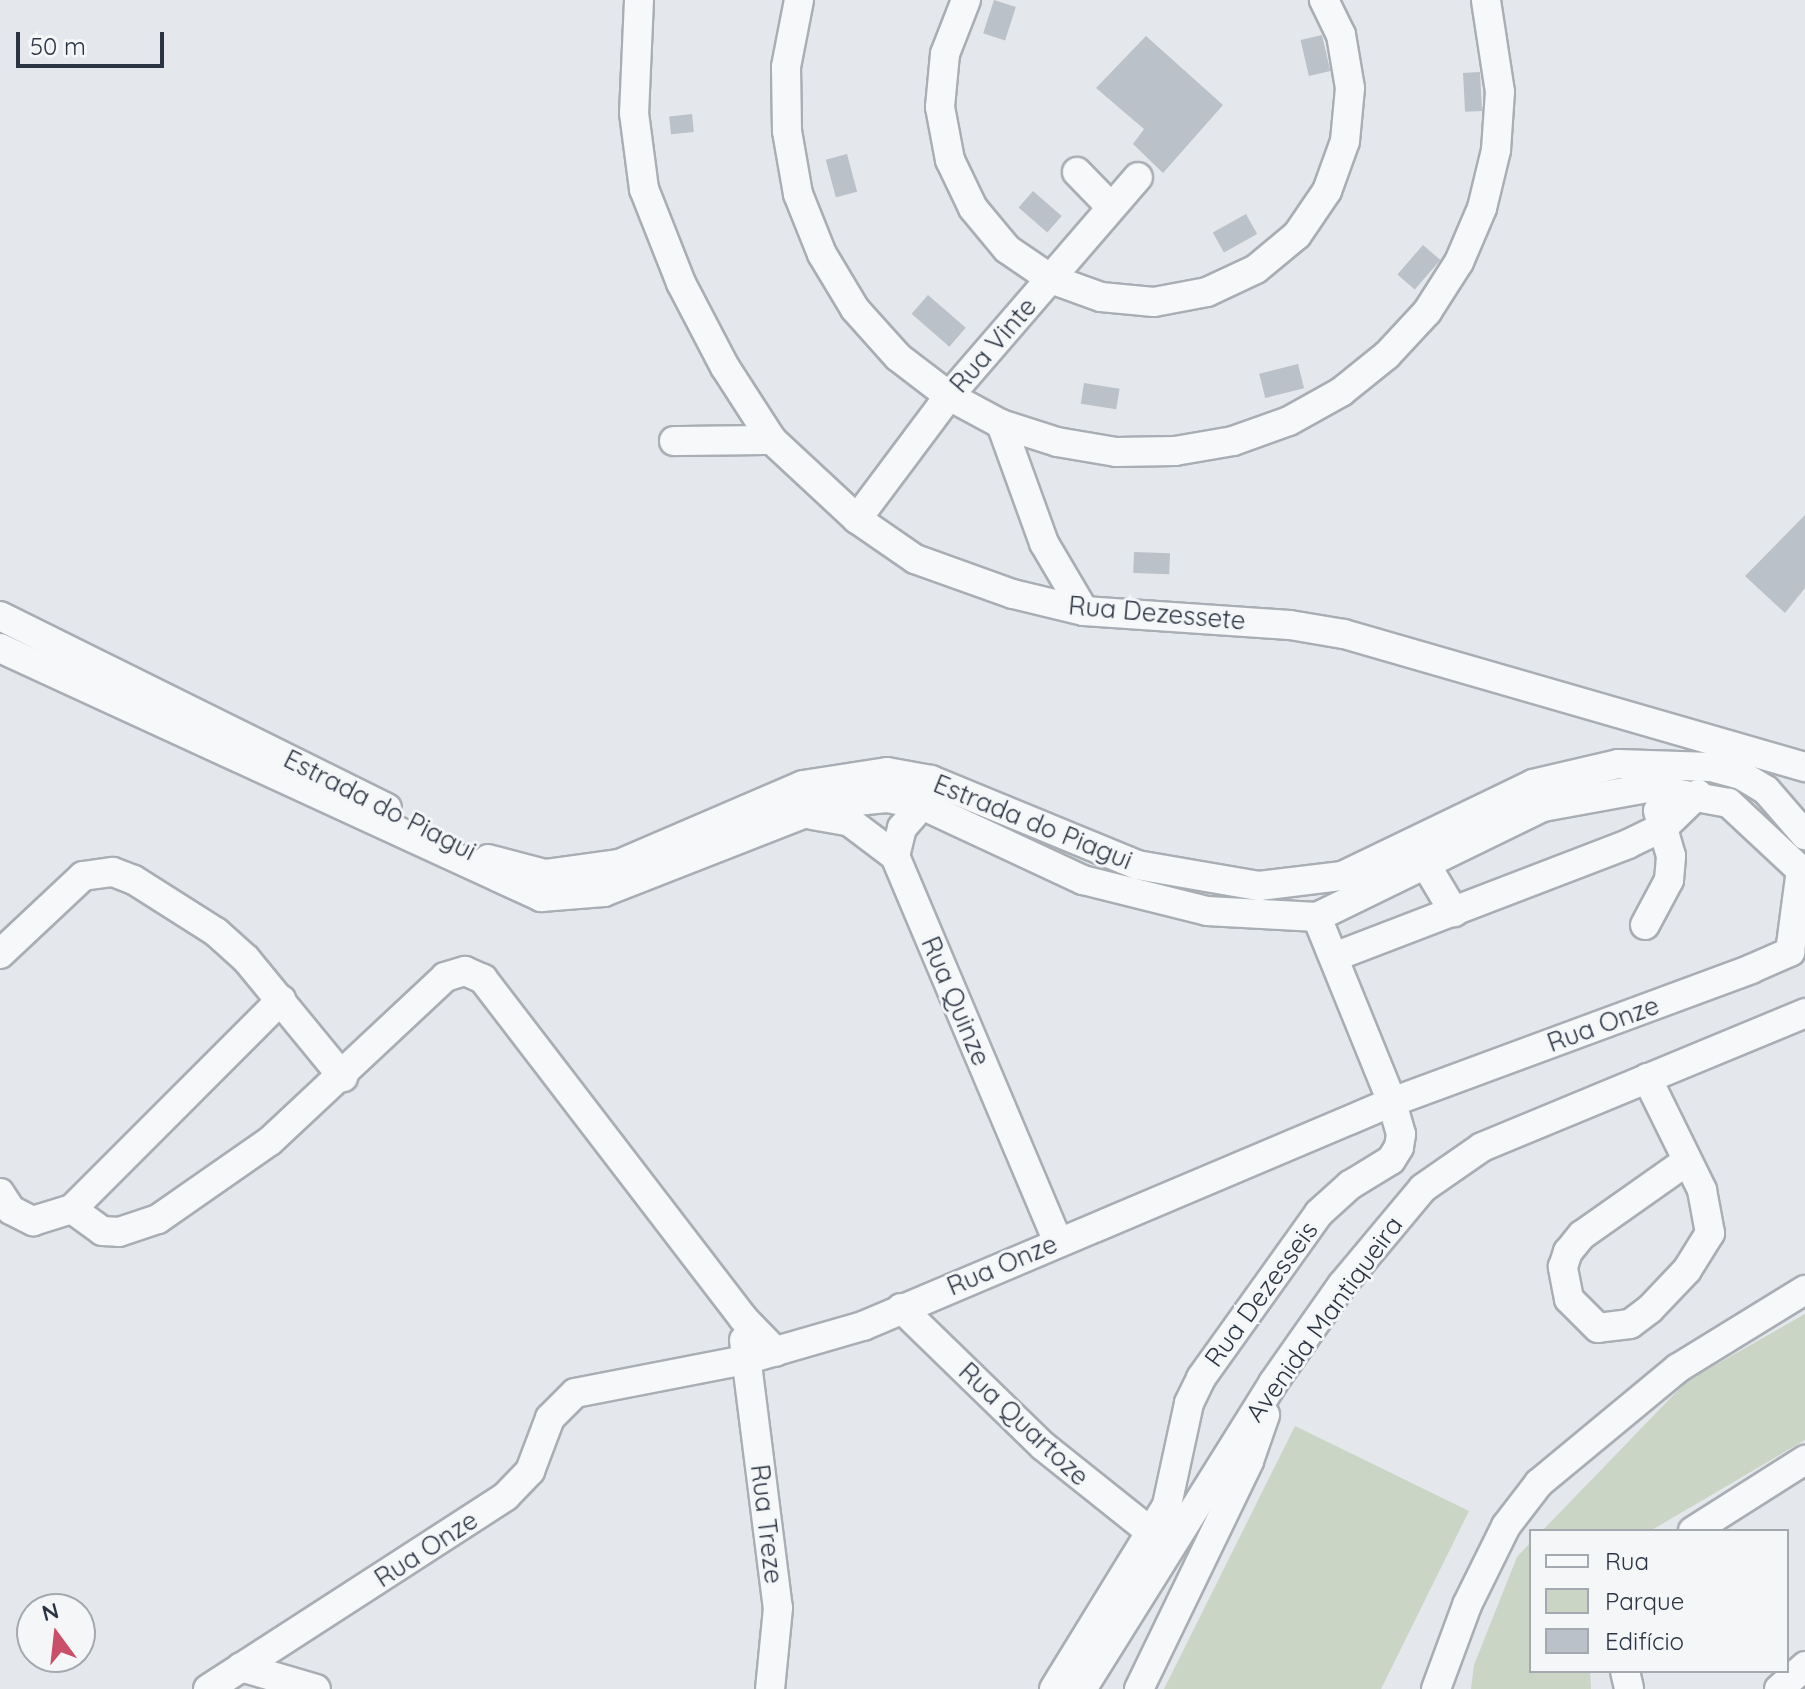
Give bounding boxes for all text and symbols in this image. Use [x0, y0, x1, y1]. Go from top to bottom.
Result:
scale bar [20, 16, 168, 66]
text: 50 m [30, 31, 86, 61]
street label: Rua Vinte [943, 291, 1043, 399]
street label: Rua Dezessete [1067, 590, 1247, 636]
street label: Estrada do Piagui [279, 743, 481, 867]
street label: Estrada do Piagui [929, 768, 1137, 876]
street label: Rua Quinze [915, 932, 997, 1070]
street label: Rua Onze [1543, 989, 1663, 1059]
street label: Avenida Mantiqueira [1239, 1210, 1409, 1428]
street label: Rua Dezesseis [1198, 1215, 1324, 1373]
street label: Rua Onze [942, 1228, 1062, 1302]
street label: Rua Quartoze [952, 1356, 1096, 1492]
street label: Rua Treze [744, 1463, 790, 1585]
street label: Rua Onze [369, 1504, 483, 1594]
legend [1529, 1529, 1789, 1673]
text: Rua [1605, 1546, 1649, 1576]
text: Parque [1605, 1586, 1684, 1616]
north arrow [16, 1593, 96, 1673]
text: N [39, 1596, 62, 1627]
text: Edifício [1605, 1626, 1684, 1656]

